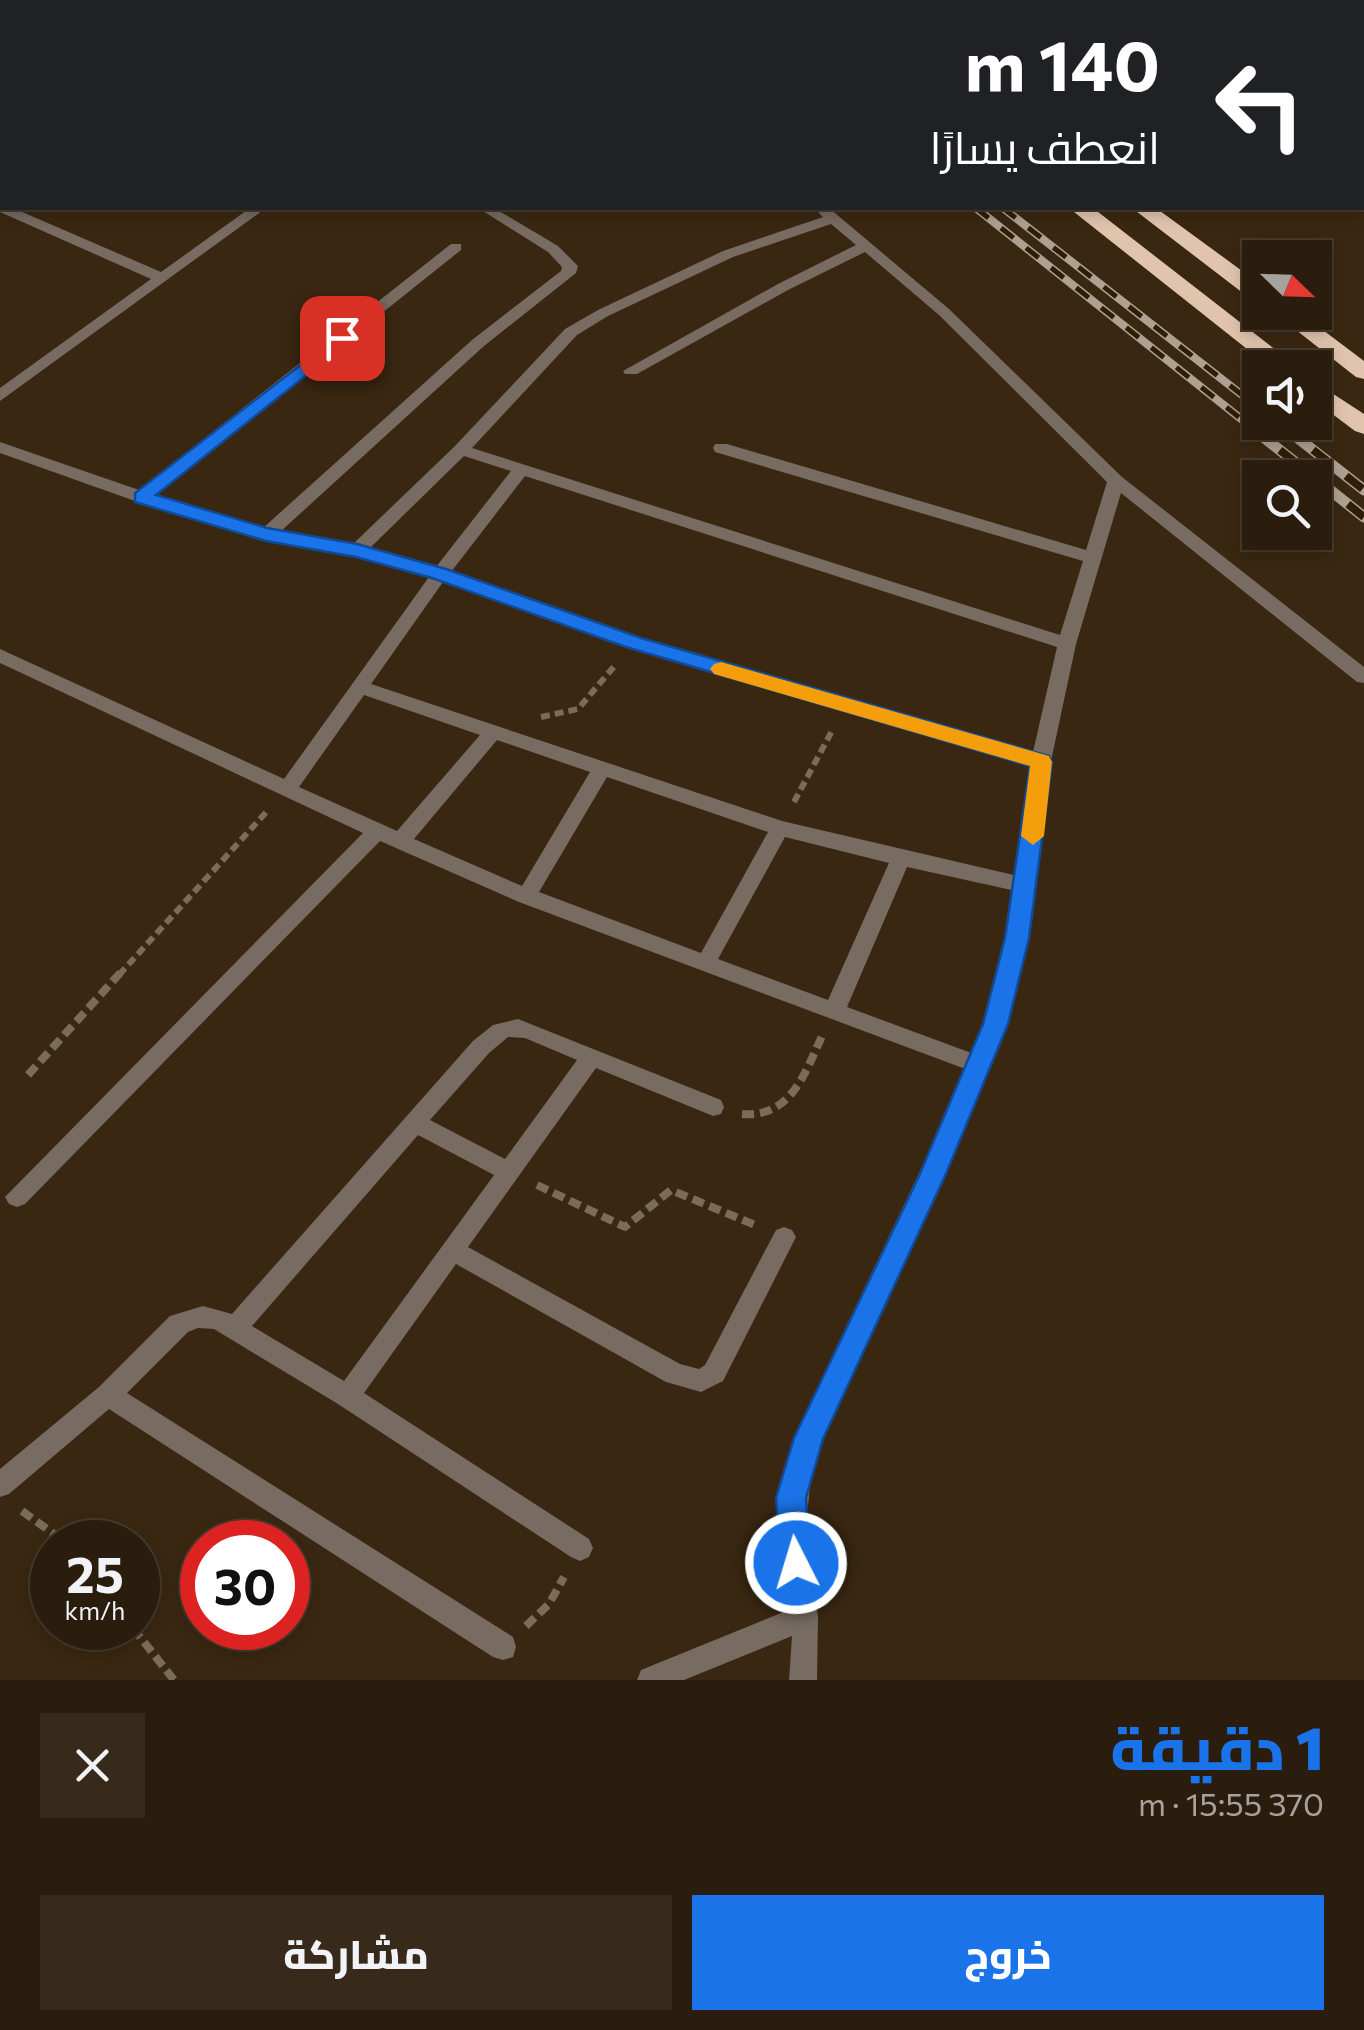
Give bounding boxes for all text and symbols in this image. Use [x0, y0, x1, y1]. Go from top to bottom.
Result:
text: 140 m [964, 20, 1160, 105]
icon: left [1195, 40, 1325, 170]
text: انعطف يسارًا [930, 118, 1160, 173]
north arrow [1242, 240, 1332, 330]
map controls [1242, 240, 1332, 550]
pin [300, 296, 385, 381]
icon: arrive [315, 311, 370, 366]
button: sound [1242, 350, 1332, 440]
button: search [1242, 460, 1332, 550]
position arrow [744, 1511, 848, 1615]
speed limit sign: 30 [180, 1520, 310, 1650]
text: 25 [66, 1542, 124, 1603]
text: km/h [65, 1595, 125, 1625]
text: 1 دقيقة [1110, 1709, 1324, 1782]
button: close [40, 1713, 145, 1818]
text: 370 m · 15:55 [1138, 1783, 1324, 1823]
button: مشاركة [40, 1895, 672, 2010]
button: خروج [692, 1895, 1324, 2010]

